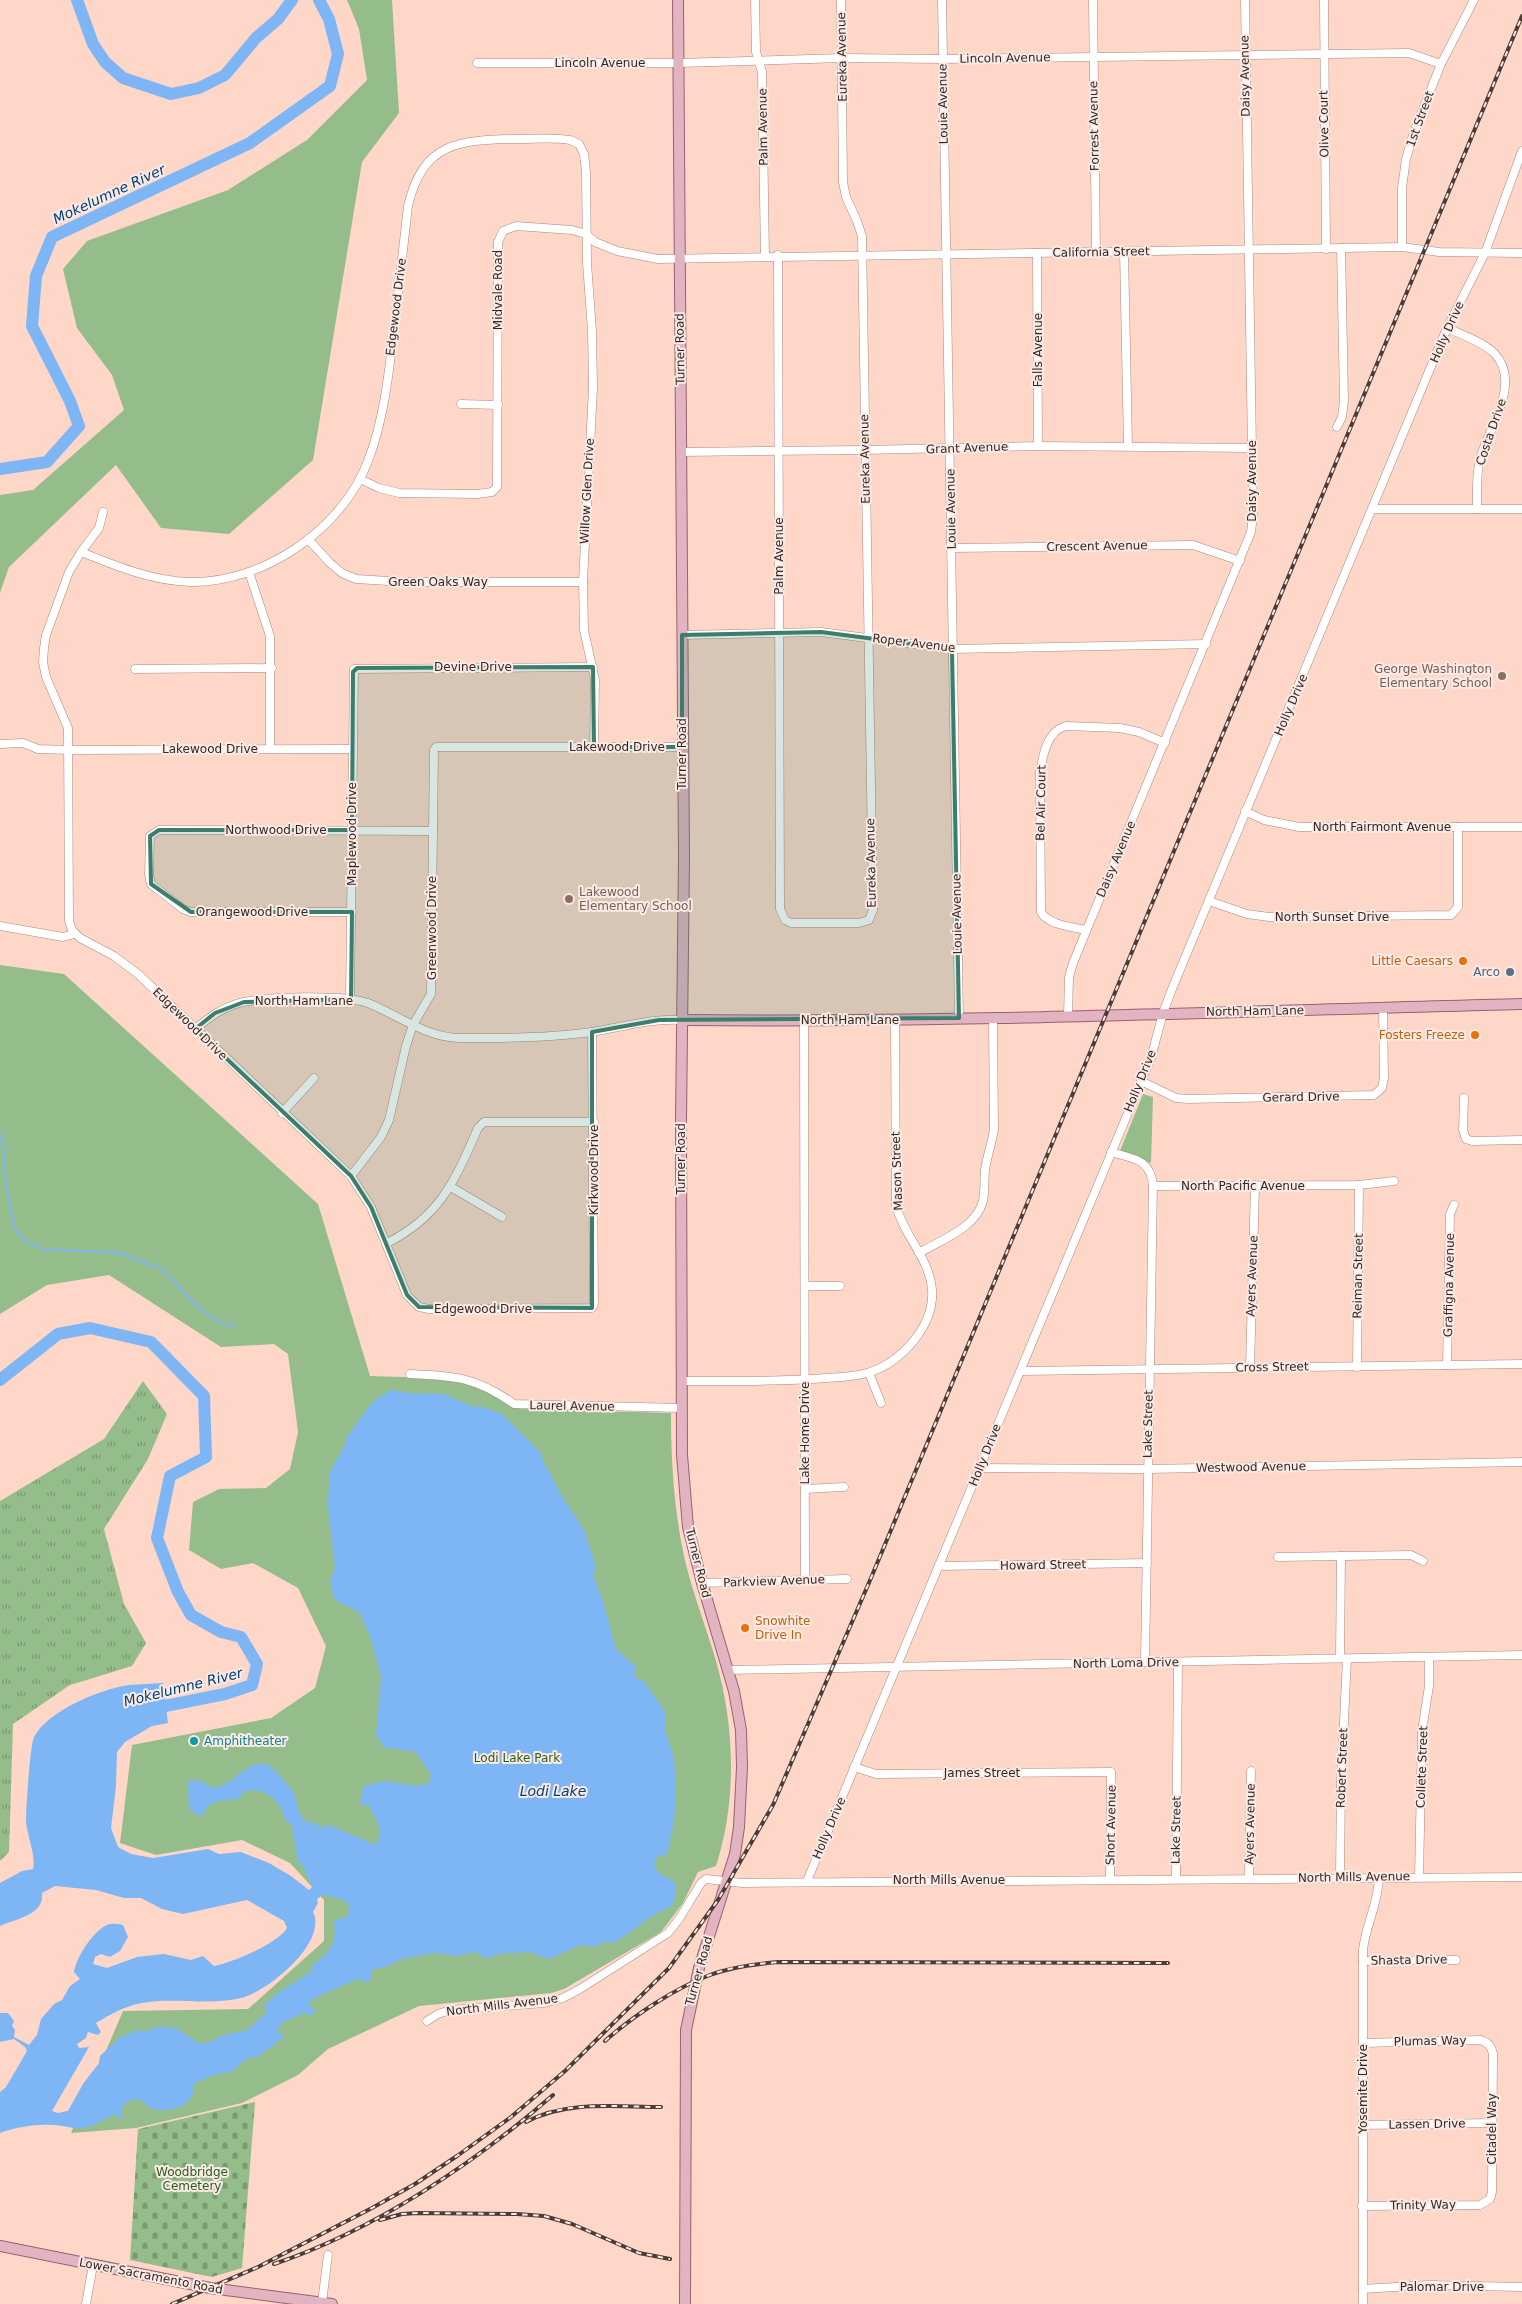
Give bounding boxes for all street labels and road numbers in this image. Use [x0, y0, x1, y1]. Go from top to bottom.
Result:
street label: Eureka Avenue [834, 12, 850, 102]
street label: Daisy Avenue [1237, 35, 1253, 117]
street label: Lincoln Avenue [959, 50, 1051, 66]
street label: Lincoln Avenue [555, 56, 645, 70]
street label: Louie Avenue [935, 64, 951, 144]
street label: Forrest Avenue [1086, 81, 1102, 171]
street label: Palm Avenue [755, 88, 771, 166]
street label: 1st Street [1403, 89, 1437, 149]
street label: Olive Court [1316, 90, 1332, 158]
street label: California Street [1052, 244, 1150, 260]
street label: Midvale Road [491, 250, 505, 330]
street label: Edgewood Drive [383, 257, 409, 357]
street label: Holly Drive [1427, 299, 1467, 365]
street label: Turner Road [672, 313, 688, 386]
street label: Falls Avenue [1031, 313, 1045, 387]
street label: Costa Drive [1473, 397, 1509, 467]
street label: Eureka Avenue [857, 414, 873, 504]
street label: Willow Glen Drive [577, 438, 597, 544]
street label: Grant Avenue [926, 440, 1008, 456]
street label: Daisy Avenue [1245, 440, 1259, 522]
street label: Louie Avenue [943, 469, 959, 549]
street label: Palm Avenue [772, 517, 786, 595]
street label: Crescent Avenue [1046, 538, 1148, 554]
street label: Green Oaks Way [388, 575, 488, 589]
street label: Roper Avenue [872, 631, 956, 655]
street label: Devine Drive [434, 660, 512, 674]
street label: Holly Drive [1272, 672, 1310, 738]
street label: Turner Road [675, 718, 689, 791]
street label: Lakewood Drive [569, 740, 665, 754]
street label: Lakewood Drive [162, 742, 258, 756]
street label: Bel Air Court [1033, 765, 1049, 841]
street label: Maplewood Drive [345, 782, 359, 886]
street label: Eureka Avenue [863, 818, 879, 908]
street label: Daisy Avenue [1094, 819, 1138, 899]
street label: North Fairmont Avenue [1313, 820, 1451, 834]
street label: Northwood Drive [225, 823, 327, 837]
street label: Louie Avenue [949, 874, 965, 954]
street label: Greenwood Drive [425, 876, 439, 980]
street label: Orangewood Drive [196, 905, 308, 919]
street label: North Sunset Drive [1275, 910, 1389, 924]
street label: Edgewood Drive [150, 985, 230, 1063]
street label: North Ham Lane [255, 994, 353, 1008]
street label: North Ham Lane [1206, 1003, 1304, 1019]
street label: North Ham Lane [801, 1013, 899, 1027]
street label: Holly Drive [1121, 1048, 1159, 1114]
street label: Gerard Drive [1262, 1089, 1340, 1105]
street label: Turner Road [674, 1123, 688, 1196]
street label: Kirkwood Drive [587, 1124, 601, 1216]
street label: Mason Street [889, 1131, 905, 1211]
street label: North Pacific Avenue [1181, 1179, 1305, 1193]
street label: Reiman Street [1350, 1233, 1366, 1319]
street label: Graffigna Avenue [1441, 1233, 1457, 1337]
street label: Ayers Avenue [1244, 1235, 1260, 1317]
street label: Edgewood Drive [434, 1302, 532, 1316]
street label: Cross Street [1235, 1359, 1309, 1375]
street label: Lake Home Drive [798, 1381, 812, 1485]
street label: Lake Street [1140, 1389, 1156, 1458]
street label: Laurel Avenue [529, 1398, 615, 1414]
street label: Holly Drive [966, 1422, 1004, 1488]
street label: Westwood Avenue [1196, 1459, 1306, 1475]
street label: Turner Road [682, 1526, 713, 1599]
street label: Howard Street [1000, 1557, 1086, 1573]
street label: Parkview Avenue [723, 1572, 825, 1590]
street label: North Loma Drive [1073, 1655, 1179, 1671]
street label: Collete Street [1414, 1725, 1430, 1808]
street label: Robert Street [1334, 1727, 1350, 1808]
street label: James Street [943, 1766, 1021, 1780]
street label: Ayers Avenue [1242, 1783, 1258, 1865]
street label: Short Avenue [1103, 1785, 1119, 1865]
street label: Holly Drive [810, 1795, 848, 1861]
street label: Lake Street [1168, 1795, 1184, 1864]
street label: North Mills Avenue [1298, 1869, 1410, 1885]
street label: North Mills Avenue [893, 1873, 1005, 1887]
street label: Turner Road [682, 1935, 716, 2008]
street label: Shasta Drive [1371, 1952, 1447, 1968]
street label: North Mills Avenue [445, 1991, 559, 2019]
street label: Plumas Way [1393, 2033, 1467, 2049]
street label: Yosemite Drive [1356, 2044, 1370, 2135]
street label: Citadel Way [1485, 2093, 1499, 2165]
street label: Lassen Drive [1388, 2116, 1466, 2132]
street label: Trinity Way [1389, 2197, 1456, 2213]
street label: Lower Sacramento Road [78, 2255, 224, 2297]
street label: Palomar Drive [1400, 2280, 1484, 2294]

